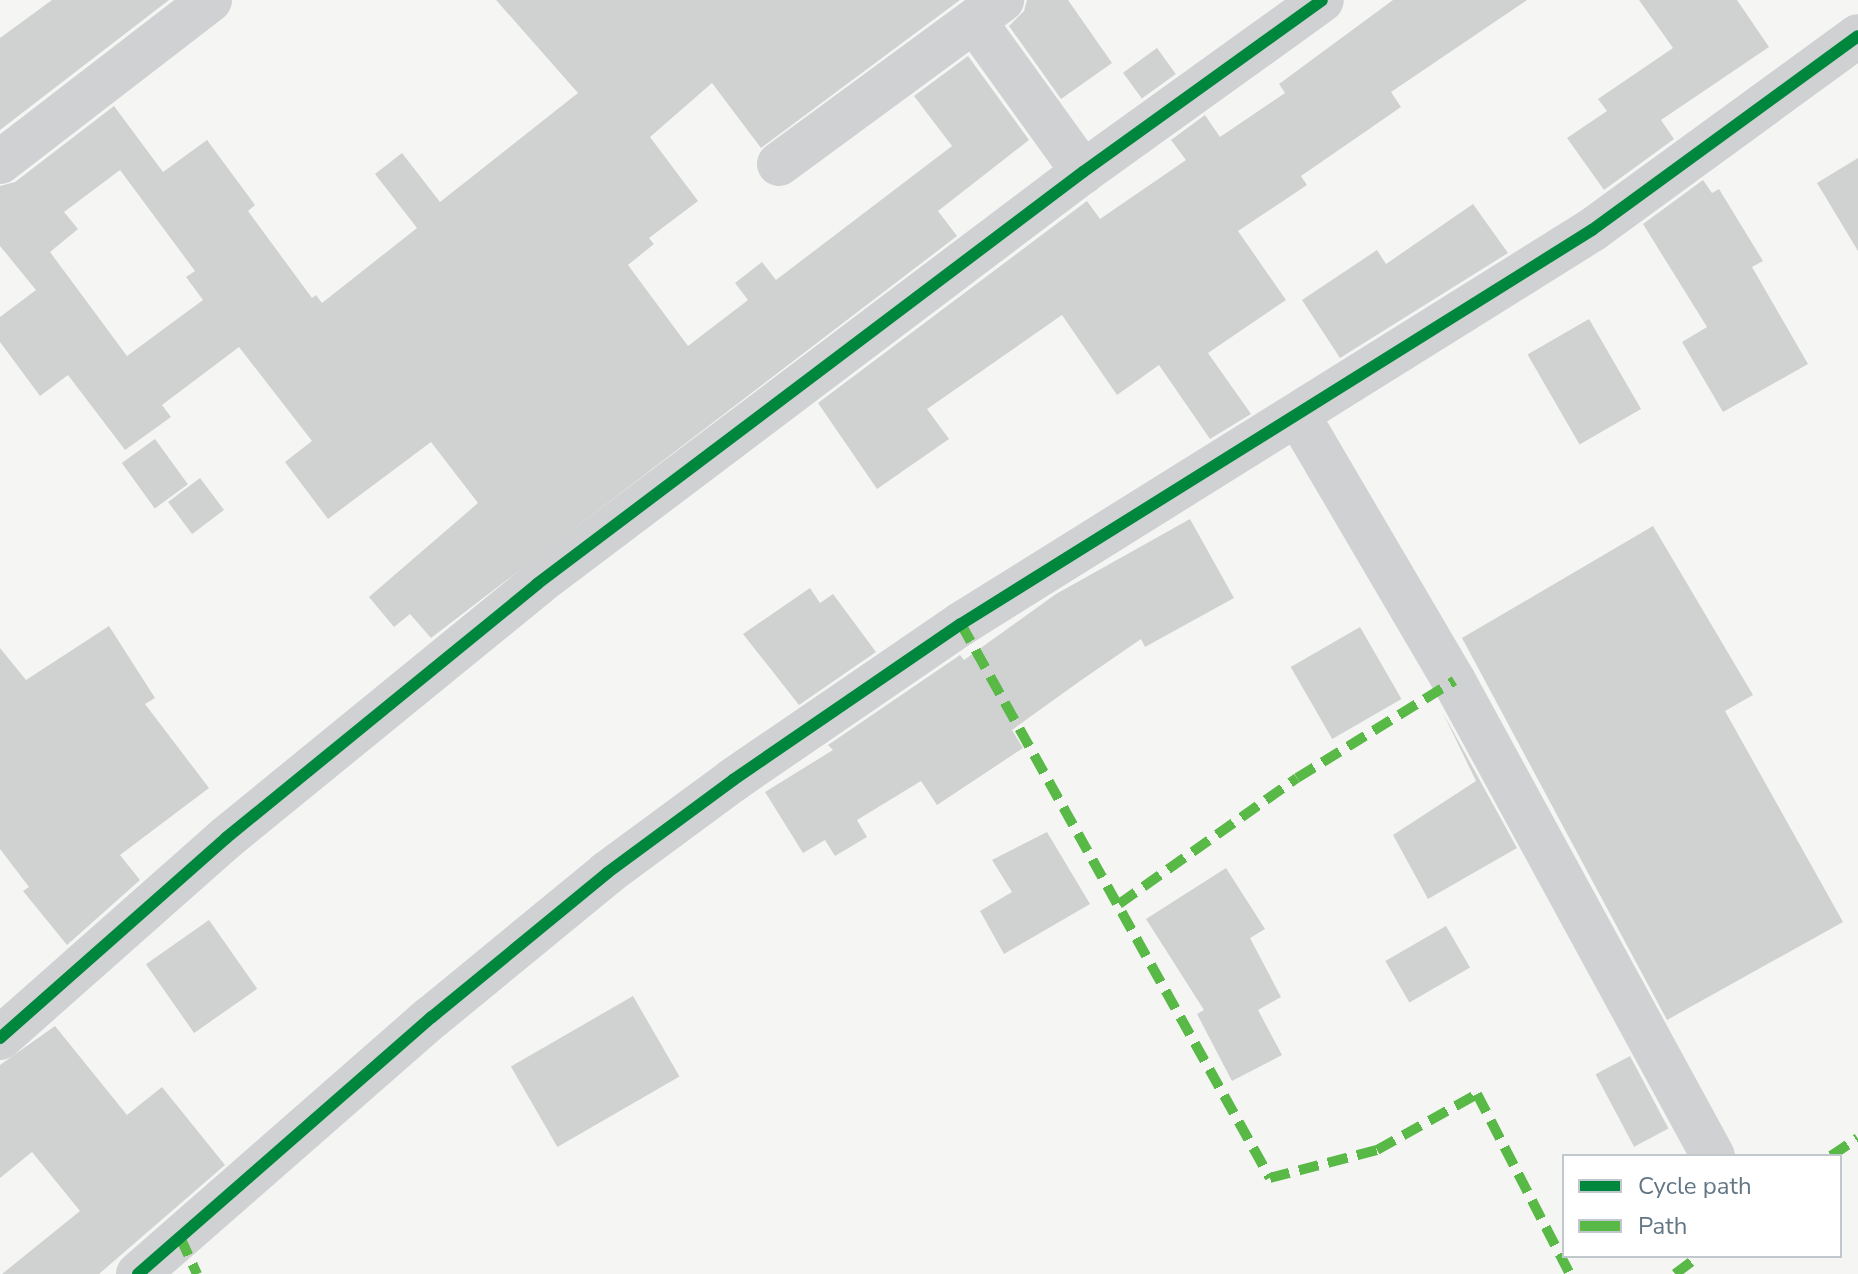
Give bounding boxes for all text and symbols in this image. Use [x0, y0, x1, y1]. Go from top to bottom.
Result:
legend [1562, 1154, 1842, 1258]
text: Cycle path [1638, 1170, 1752, 1202]
text: Path [1638, 1210, 1687, 1242]

